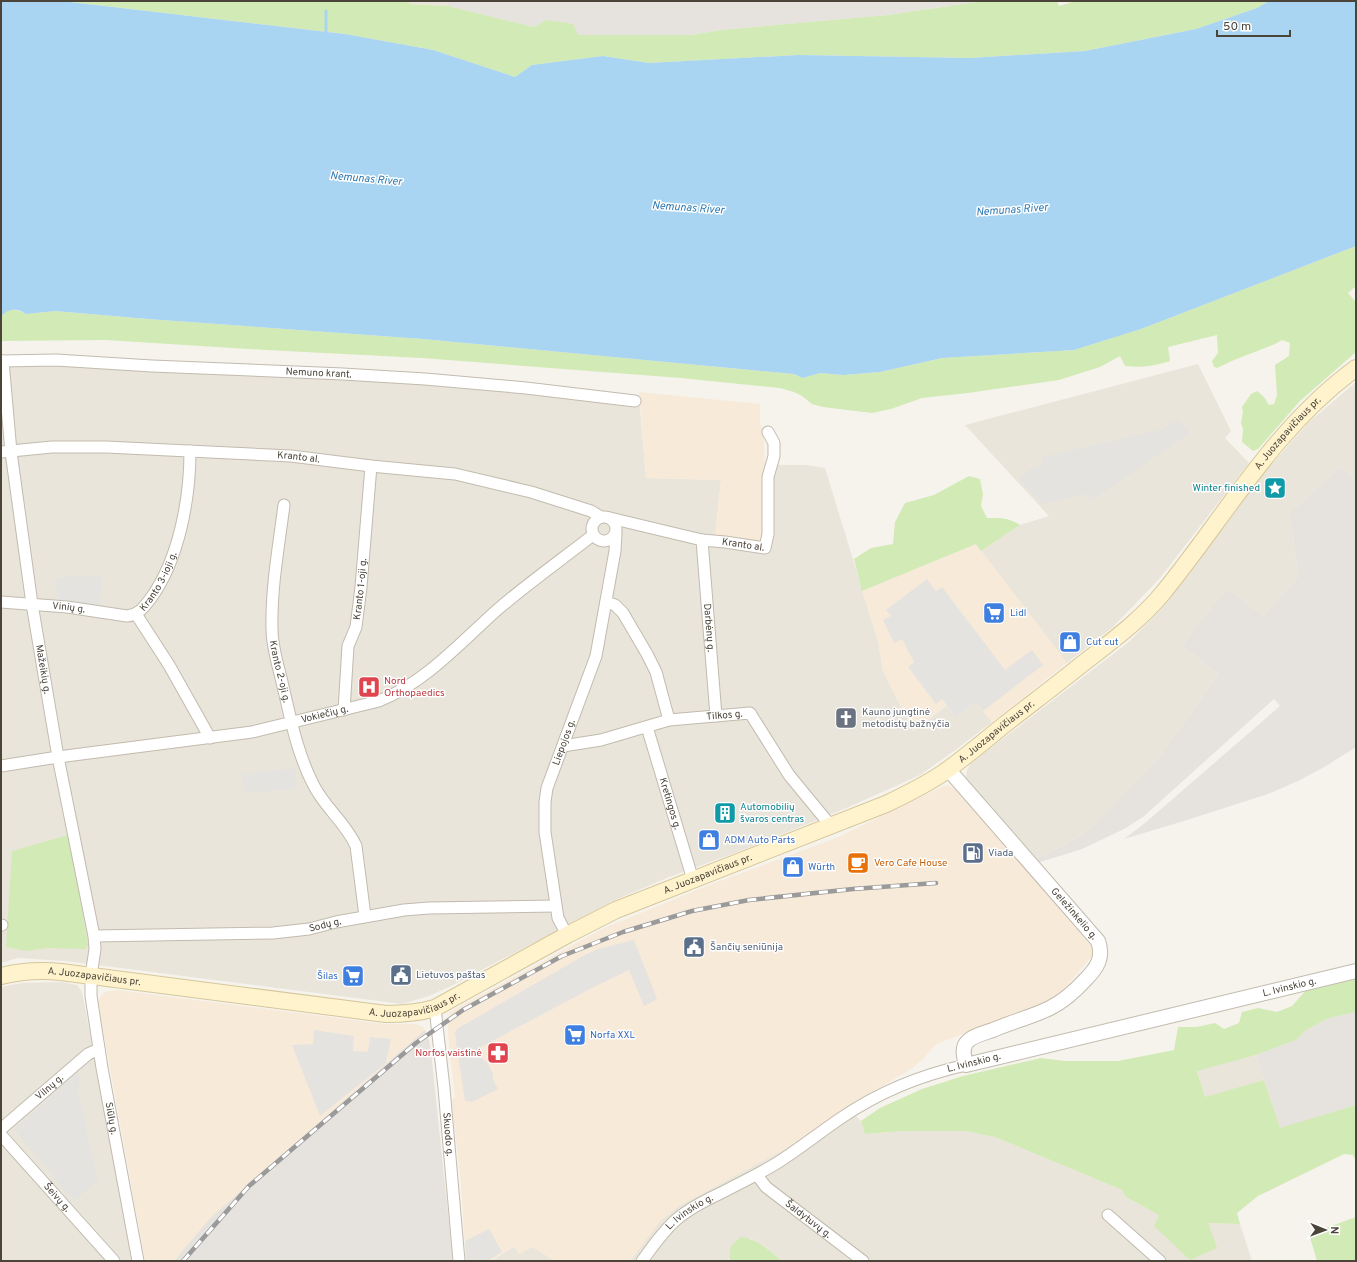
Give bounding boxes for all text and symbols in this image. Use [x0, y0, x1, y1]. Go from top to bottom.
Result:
scale bar [1217, 12, 1290, 38]
text: 50 m [1223, 19, 1251, 35]
water label: Nemunas River [329, 169, 403, 189]
water label: Nemunas River [651, 198, 725, 218]
water label: Nemunas River [975, 200, 1049, 220]
street label: Nemuno krant. [285, 365, 352, 381]
street label: A. Juozapavičiaus pr. [1252, 394, 1324, 472]
street label: Kranto al. [277, 449, 321, 466]
place icon: Winter finished [1262, 475, 1288, 501]
place label: Winter finished [1192, 482, 1260, 495]
street label: Kranto al. [721, 535, 765, 554]
street label: Kranto 3-ioji g. [137, 550, 180, 614]
street label: Kranto 1-oji g. [350, 558, 370, 621]
street label: Vinių g. [52, 599, 86, 616]
supermarket icon: Lidl [981, 600, 1007, 626]
street label: Darbėnų g. [701, 603, 717, 652]
place label: Lidl [1010, 607, 1026, 620]
shop icon: Cut cut [1057, 629, 1083, 655]
place label: Cut cut [1086, 636, 1119, 649]
street label: Kranto 2-oji g. [266, 639, 293, 704]
street label: Mažeikių g. [33, 644, 54, 695]
hospital icon: Nord Orthopaedics [356, 674, 382, 700]
place label: Nord Orthopaedics [384, 675, 445, 700]
street label: A. Juozapavičiaus pr. [956, 697, 1037, 766]
street label: Vokiečių g. [300, 702, 349, 726]
church icon: Kauno jungtinė metodistų bažnyčia [833, 705, 859, 731]
place label: Kauno jungtinė metodistų bažnyčia [862, 706, 950, 731]
street label: Tilkos g. [706, 707, 743, 723]
street label: Liepojos g. [549, 718, 578, 767]
street label: Kretingos g. [656, 776, 684, 831]
building icon: Automobilių švaros centras [712, 800, 738, 826]
place label: Automobilių švaros centras [740, 801, 805, 826]
shop icon: ADM Auto Parts [696, 827, 722, 853]
place label: ADM Auto Parts [724, 834, 796, 847]
fuel station icon: Viada [960, 840, 986, 866]
place label: Viada [988, 847, 1013, 860]
cafe icon: Vero Cafe House [845, 850, 871, 876]
street label: A. Juozapavičiaus pr. [661, 851, 754, 897]
shop icon: Würth [780, 854, 806, 880]
place label: Vero Cafe House [874, 857, 947, 870]
place label: Würth [808, 861, 835, 874]
street label: Geležinkelio g. [1048, 885, 1100, 942]
street label: Sodų g. [308, 915, 342, 935]
public building icon: Šančių seniūnija [681, 934, 707, 960]
place label: Šančių seniūnija [710, 941, 783, 954]
public building icon: Lietuvos paštas [388, 962, 414, 988]
supermarket icon: Šilas [340, 963, 366, 989]
street label: A. Juozapavičiaus pr. [47, 965, 142, 989]
place label: Lietuvos paštas [416, 969, 486, 982]
place label: Šilas [317, 970, 338, 983]
street label: L. Ivinskio g. [1261, 974, 1318, 1000]
street label: A. Juozapavičiaus pr. [368, 989, 462, 1021]
supermarket icon: Norfa XXL [562, 1022, 588, 1048]
place label: Norfa XXL [590, 1029, 635, 1042]
pharmacy icon: Norfos vaistinė [485, 1040, 511, 1066]
place label: Norfos vaistinė [415, 1047, 482, 1060]
street label: L. Ivinskio g. [946, 1050, 1002, 1076]
street label: Vilnų g. [33, 1071, 66, 1103]
street label: Siūlų g. [102, 1101, 121, 1136]
street label: Skuodo g. [440, 1112, 456, 1157]
street label: Šeivų g. [41, 1180, 74, 1215]
street label: L. Ivinskio g. [663, 1191, 715, 1233]
street label: Šaldytuvų g. [782, 1197, 834, 1241]
north arrow [1305, 1210, 1345, 1250]
text: N [1327, 1226, 1341, 1234]

